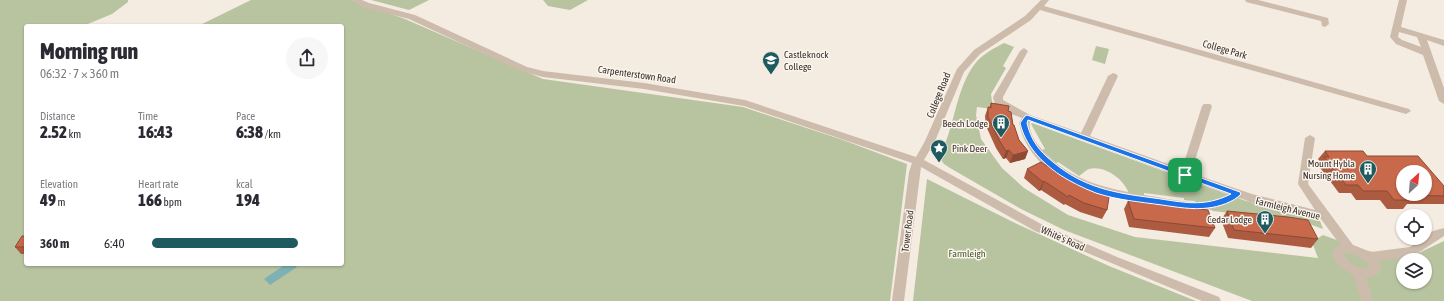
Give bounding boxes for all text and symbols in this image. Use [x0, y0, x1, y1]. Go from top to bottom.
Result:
button: share [286, 37, 328, 79]
text: Morning run [40, 38, 138, 64]
street label: College Park [1201, 38, 1249, 61]
place label: Castleknock College [784, 49, 829, 72]
school or university icon: Castleknock College [761, 50, 781, 75]
street label: Carpenterstown Road [597, 64, 677, 85]
text: 06:32 · 7 × 360 m [40, 66, 119, 81]
street label: College Road [924, 71, 953, 120]
text: Distance [40, 110, 75, 122]
text: Time [138, 110, 158, 122]
text: Pace [236, 110, 255, 122]
building icon: Beech Lodge [991, 113, 1011, 138]
place label: Beech Lodge [942, 118, 988, 129]
text: 2.52 [40, 122, 67, 142]
text: 16:43 [138, 122, 173, 142]
text: 6:38 [236, 122, 263, 142]
text: km [67, 128, 81, 140]
text: /km [263, 128, 281, 140]
place icon: Pink Deer [929, 138, 949, 163]
place label: Pink Deer [952, 143, 988, 154]
pin [1168, 158, 1202, 192]
place label: Mount Hybla Nursing Home [1303, 158, 1355, 181]
building icon: Mount Hybla Nursing Home [1358, 159, 1378, 184]
icon: arrive [1174, 164, 1196, 186]
north arrow [1396, 165, 1432, 201]
map controls [1396, 165, 1432, 289]
text: Elevation [40, 178, 78, 190]
text: Heart rate [138, 178, 179, 190]
text: kcal [236, 178, 253, 190]
text: 49 [40, 190, 56, 210]
text: 166 [138, 190, 162, 210]
text: 194 [236, 190, 260, 210]
street label: Farmleigh Avenue [1254, 195, 1322, 222]
text: m [56, 196, 65, 208]
text: bpm [162, 196, 182, 208]
street label: Tower Road [899, 209, 916, 253]
building icon: Cedar Lodge [1255, 209, 1275, 234]
button: locate [1396, 209, 1432, 245]
place label: Cedar Lodge [1207, 214, 1252, 225]
street label: White's Road [1039, 224, 1087, 253]
text: 360 m [40, 236, 69, 251]
text: 6:40 [104, 236, 125, 251]
park label: Farmleigh [948, 248, 986, 259]
button: layers [1396, 253, 1432, 289]

